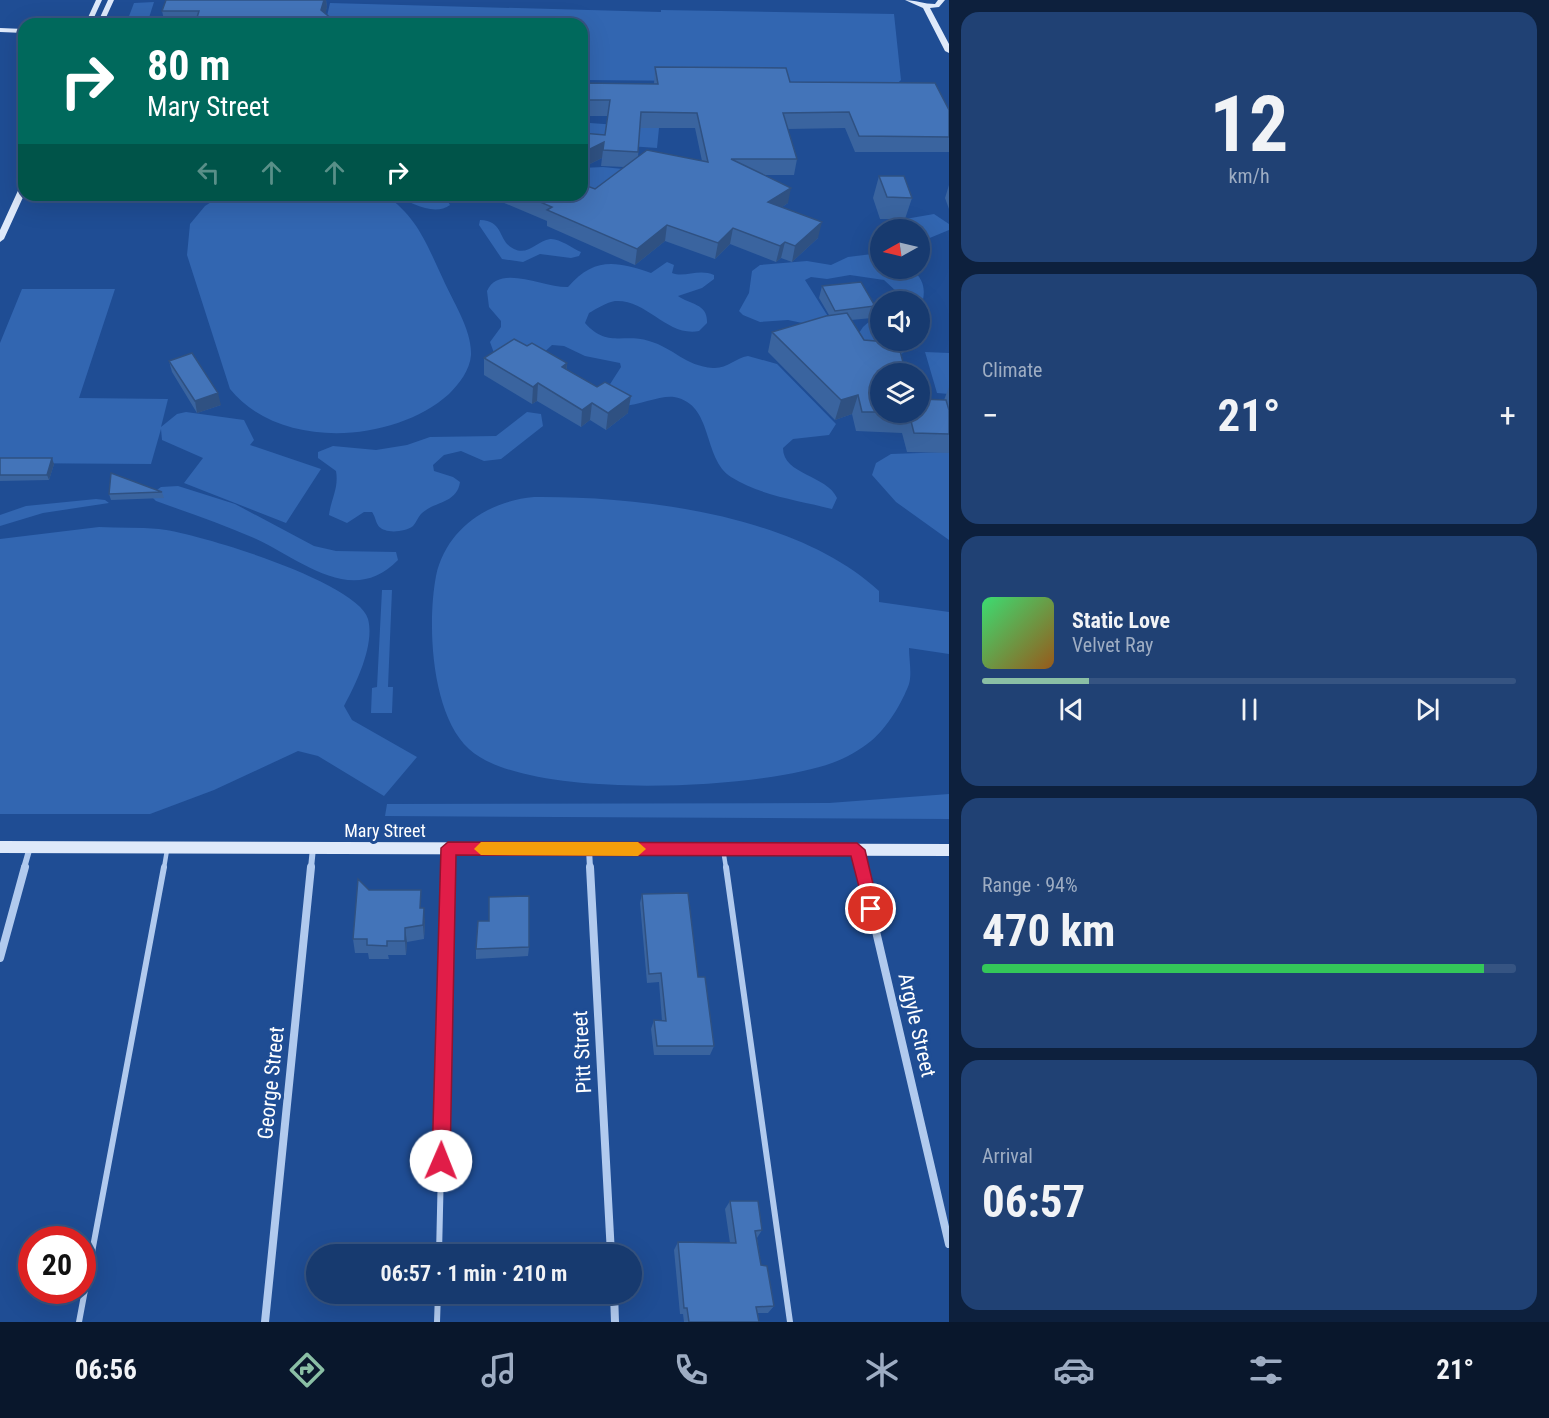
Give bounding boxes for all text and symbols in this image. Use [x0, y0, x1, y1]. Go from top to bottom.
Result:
text: 80 m [147, 41, 230, 90]
icon: right [48, 42, 126, 120]
text: 12 [1210, 79, 1288, 170]
text: Mary Street [147, 91, 270, 123]
icon: left [192, 156, 225, 189]
icon: ahead [255, 156, 288, 189]
icon: ahead [318, 156, 351, 189]
icon: right [381, 156, 414, 189]
text: km/h [1228, 164, 1270, 188]
north arrow [870, 219, 930, 279]
map controls [870, 219, 930, 423]
button: sound [870, 291, 930, 351]
text: Climate [982, 358, 1042, 382]
button: layers [870, 363, 930, 423]
text: 21° [1218, 389, 1281, 442]
text: − [982, 396, 999, 435]
text: + [1500, 396, 1516, 435]
text: Static Love [1072, 608, 1170, 633]
text: Velvet Ray [1072, 633, 1153, 657]
icon: previous [1055, 693, 1088, 726]
icon: pause [1233, 693, 1266, 726]
icon: next [1411, 693, 1444, 726]
street label: Mary Street [344, 820, 426, 841]
text: Range · 94% [982, 873, 1078, 897]
pin [845, 883, 896, 934]
icon: arrive [854, 892, 887, 925]
text: 470 km [982, 904, 1115, 957]
street label: Argyle Street [893, 971, 941, 1079]
street label: Pitt Street [568, 1010, 596, 1094]
street label: George Street [253, 1025, 289, 1141]
position arrow [409, 1129, 473, 1193]
text: Arrival [982, 1144, 1033, 1168]
text: 06:57 [982, 1175, 1085, 1228]
speed limit sign: 20 [18, 1226, 96, 1304]
text: 06:57 · 1 min · 210 m [381, 1261, 567, 1286]
icon: directions [286, 1349, 328, 1391]
icon: music [478, 1349, 520, 1391]
icon: phone [670, 1349, 712, 1391]
icon: climate [861, 1349, 903, 1391]
icon: car [1053, 1349, 1095, 1391]
icon: filters [1245, 1349, 1287, 1391]
text: 06:56 [75, 1354, 137, 1386]
text: 21° [1436, 1354, 1474, 1386]

